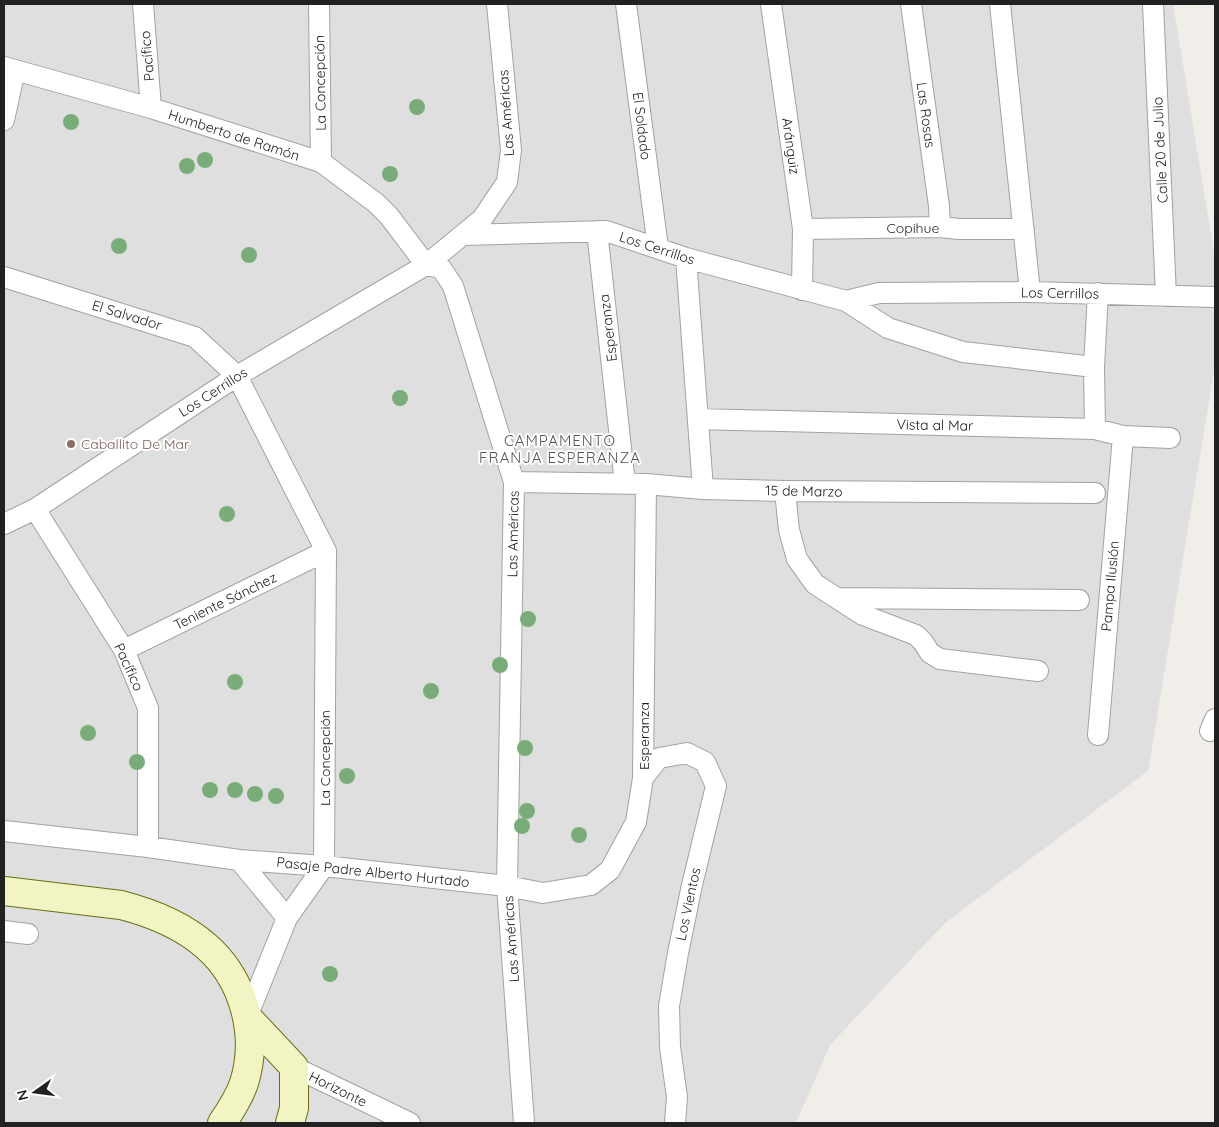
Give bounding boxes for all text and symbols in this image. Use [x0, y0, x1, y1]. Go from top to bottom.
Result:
street label: Pacífico [136, 30, 158, 82]
street label: La Concepción [310, 35, 330, 131]
street label: Las Américas [494, 69, 518, 157]
street label: Las Rosas [913, 81, 939, 149]
street label: El Soldado [629, 91, 655, 161]
street label: Calle 20 de Julio [1148, 96, 1172, 204]
street label: Humberto de Ramón [166, 105, 302, 165]
street label: Aránguiz [778, 116, 804, 176]
street label: Copihue [887, 219, 940, 237]
street label: Los Cerrillos [617, 227, 697, 269]
street label: Los Cerrillos [1021, 283, 1099, 303]
street label: Esperanza [595, 293, 621, 363]
street label: El Salvador [90, 296, 165, 334]
street label: Los Cerrillos [175, 363, 251, 421]
street label: Vista al Mar [896, 415, 974, 435]
district label: CAMPAMENTO FRANJA ESPERANZA [479, 431, 641, 467]
place label: Caballito De Mar [81, 435, 190, 453]
marker: Caballito De Mar [65, 438, 77, 450]
street label: 15 de Marzo [765, 481, 843, 501]
street label: Las Américas [503, 490, 523, 578]
street label: Pampa Ilusión [1097, 540, 1123, 632]
street label: Teniente Sánchez [171, 568, 280, 634]
street label: Pacífico [110, 640, 148, 694]
street label: Esperanza [635, 702, 653, 770]
street label: La Concepción [316, 710, 334, 806]
street label: Pasaje Padre Alberto Hurtado [276, 853, 470, 891]
street label: Los Vientos [671, 866, 705, 942]
street label: Las Américas [499, 895, 523, 983]
north arrow [10, 1067, 60, 1117]
street label: Horizonte [306, 1067, 370, 1111]
text: N [12, 1088, 32, 1102]

